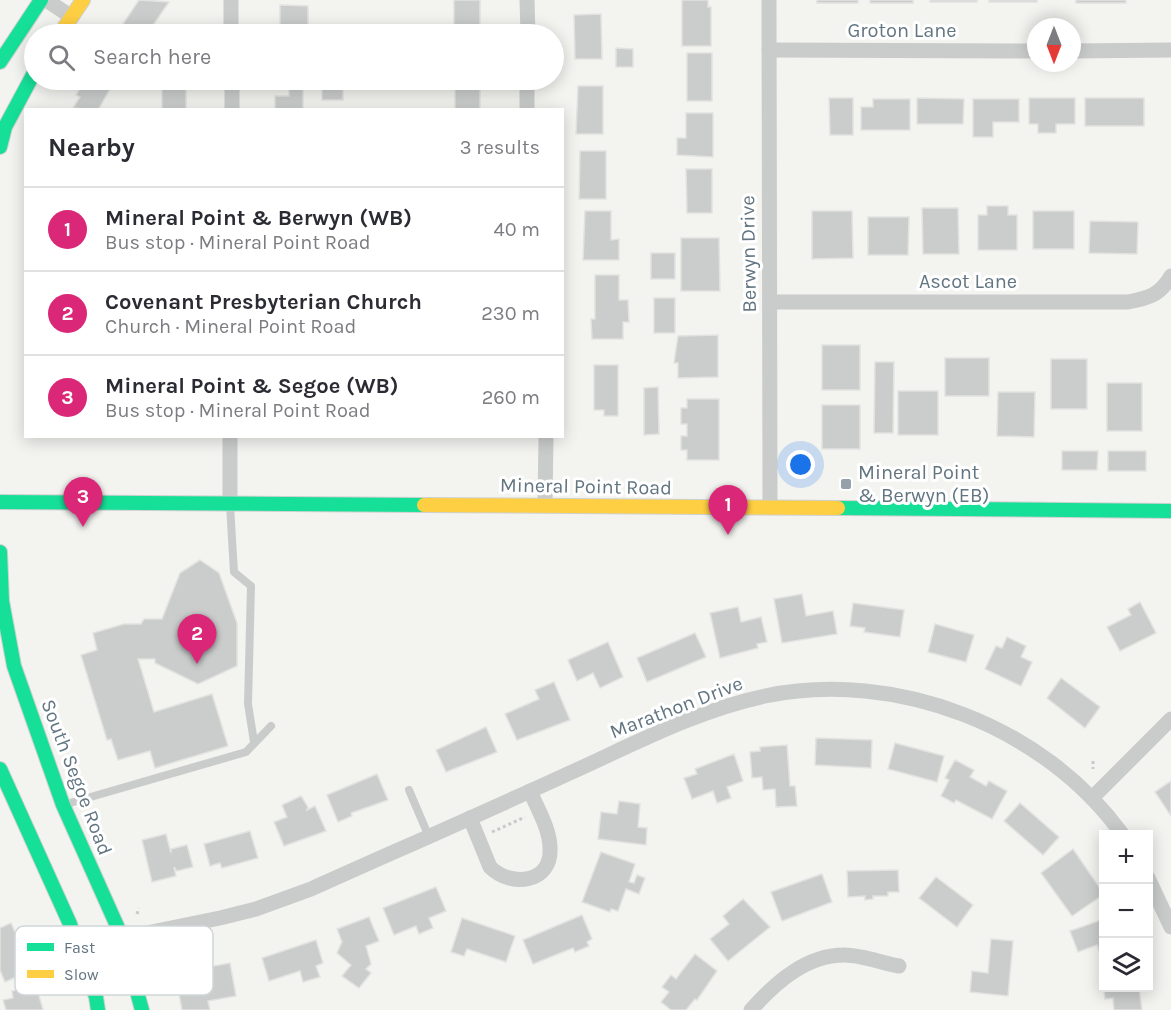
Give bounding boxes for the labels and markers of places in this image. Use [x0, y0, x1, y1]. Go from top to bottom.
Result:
place label: Mineral Point & Berwyn (EB) [858, 461, 989, 507]
marker: Mineral Point & Berwyn (EB) [839, 477, 853, 491]
pin: 3 [64, 478, 103, 527]
pin: 1 [708, 486, 748, 535]
pin: 2 [178, 614, 216, 664]

